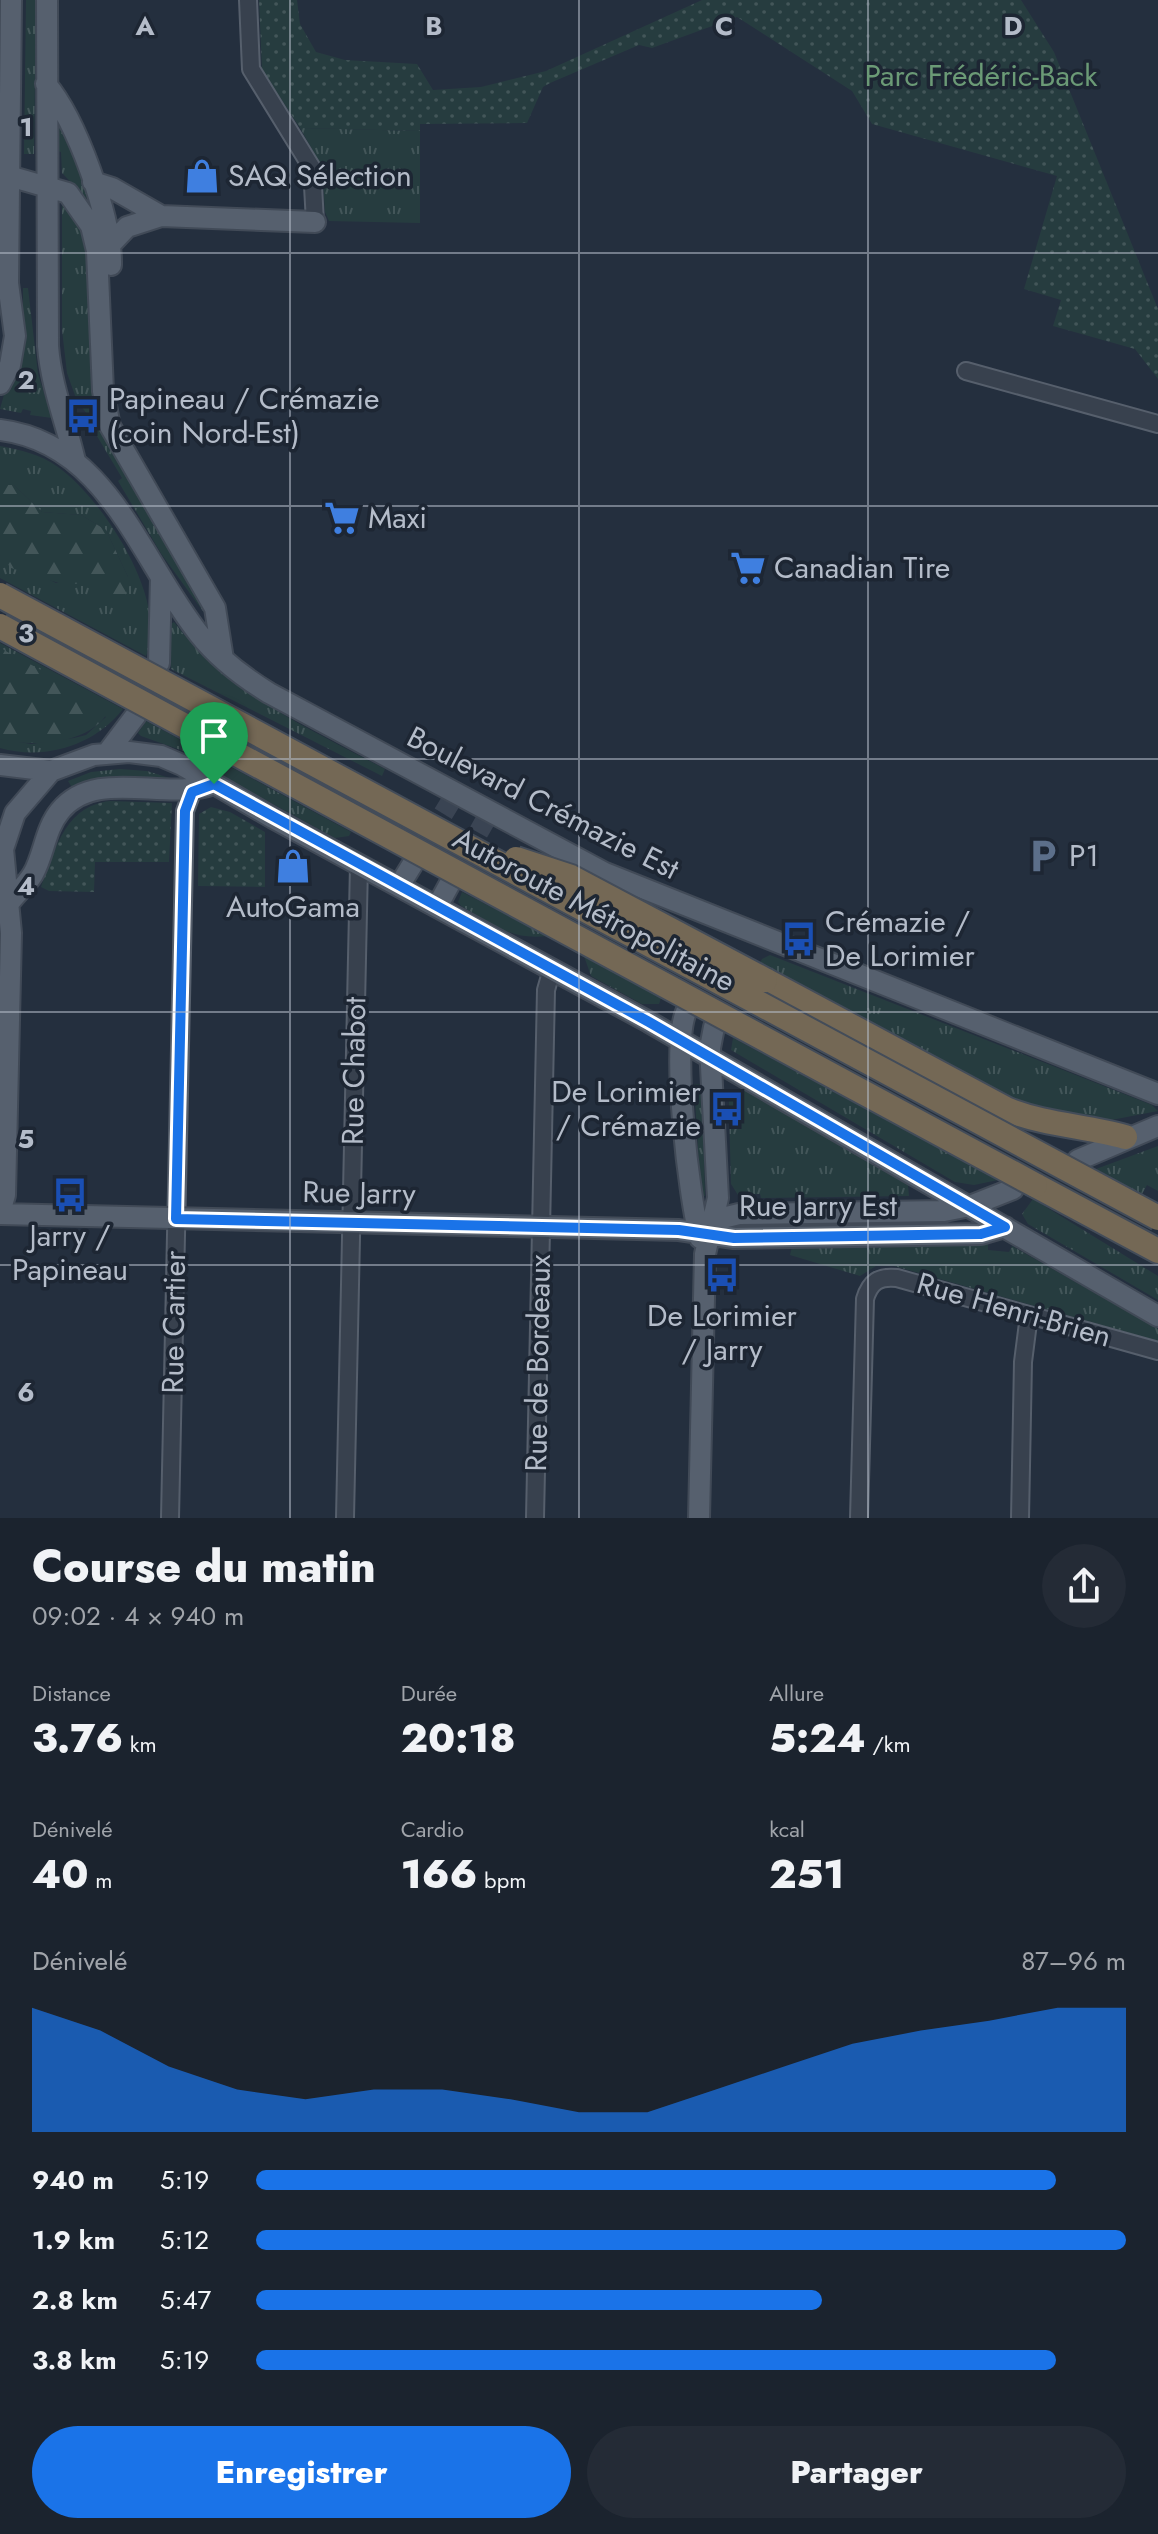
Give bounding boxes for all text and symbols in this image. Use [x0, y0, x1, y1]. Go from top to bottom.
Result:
text: A [134, 7, 155, 45]
text: B [425, 7, 443, 45]
text: C [715, 7, 733, 45]
text: D [1003, 7, 1023, 45]
park label: Parc Frédéric-Back [865, 54, 1098, 97]
text: 1 [19, 108, 33, 146]
place label: SAQ Sélection [228, 154, 412, 197]
shop icon: SAQ Sélection [183, 157, 221, 195]
text: 2 [17, 361, 35, 399]
place label: Papineau / Crémazie (coin Nord-Est) [109, 377, 379, 454]
bus stop icon: Papineau / Crémazie (coin Nord-Est) [64, 397, 102, 435]
place label: Maxi [368, 496, 427, 539]
supermarket icon: Maxi [323, 499, 361, 537]
place label: Canadian Tire [774, 546, 950, 589]
supermarket icon: Canadian Tire [729, 549, 767, 587]
text: 3 [18, 614, 34, 652]
pin [180, 702, 248, 784]
icon: arrive [192, 714, 236, 758]
street label: Boulevard Crémazie Est [400, 715, 687, 890]
street label: Autoroute Métropolitaine [445, 817, 743, 1002]
place label: P1 [1069, 834, 1099, 877]
parking icon: P1 [1024, 837, 1062, 875]
shop icon: AutoGama [274, 847, 312, 885]
text: 4 [17, 867, 35, 905]
place label: AutoGama [226, 885, 360, 928]
place label: Crémazie / De Lorimier [825, 900, 975, 977]
bus stop icon: Crémazie / De Lorimier [780, 920, 818, 958]
street label: Rue Chabot [331, 996, 376, 1146]
place label: De Lorimier / Crémazie [551, 1070, 702, 1147]
bus stop icon: De Lorimier / Crémazie [708, 1090, 746, 1128]
text: 5 [18, 1120, 34, 1158]
street label: Rue Jarry [302, 1170, 417, 1215]
bus stop icon: Jarry / Papineau [51, 1176, 89, 1214]
street label: Rue Jarry Est [739, 1184, 898, 1227]
place label: Jarry / Papineau [12, 1214, 128, 1291]
street label: Rue Cartier [151, 1249, 196, 1394]
street label: Rue de Bordeaux [514, 1254, 561, 1472]
bus stop icon: De Lorimier / Jarry [703, 1256, 741, 1294]
street label: Rue Henri-Brien [912, 1261, 1116, 1358]
place label: De Lorimier / Jarry [647, 1294, 798, 1371]
text: 6 [17, 1373, 35, 1411]
text: Course du matin [32, 1535, 376, 1599]
button: share [1042, 1544, 1126, 1628]
text: 09:02 · 4 × 940 m [32, 1597, 244, 1635]
text: Distance [32, 1677, 111, 1709]
text: Durée [401, 1677, 457, 1709]
text: Allure [769, 1677, 824, 1709]
text: 3.76 [32, 1709, 123, 1767]
text: 20:18 [401, 1709, 515, 1767]
text: 5:24 [769, 1709, 866, 1767]
text: km [123, 1728, 157, 1760]
text: /km [866, 1728, 911, 1760]
text: Dénivelé [32, 1813, 113, 1845]
text: Cardio [401, 1813, 464, 1845]
text: kcal [769, 1813, 805, 1845]
text: 40 [32, 1845, 89, 1903]
text: 166 [401, 1845, 478, 1903]
text: 251 [769, 1845, 844, 1903]
text: m [89, 1864, 112, 1896]
text: bpm [478, 1864, 526, 1896]
text: Dénivelé [32, 1942, 127, 1980]
text: 87–96 m [1021, 1942, 1126, 1980]
text: 940 m [32, 2161, 114, 2199]
text: 5:19 [160, 2161, 209, 2199]
text: 1.9 km [32, 2221, 115, 2259]
text: 5:12 [160, 2221, 209, 2259]
text: 2.8 km [32, 2281, 118, 2319]
text: 5:47 [160, 2281, 211, 2319]
text: 3.8 km [32, 2341, 117, 2379]
text: 5:19 [160, 2341, 209, 2379]
button: Enregistrer [32, 2426, 571, 2518]
button: Partager [587, 2426, 1126, 2518]

